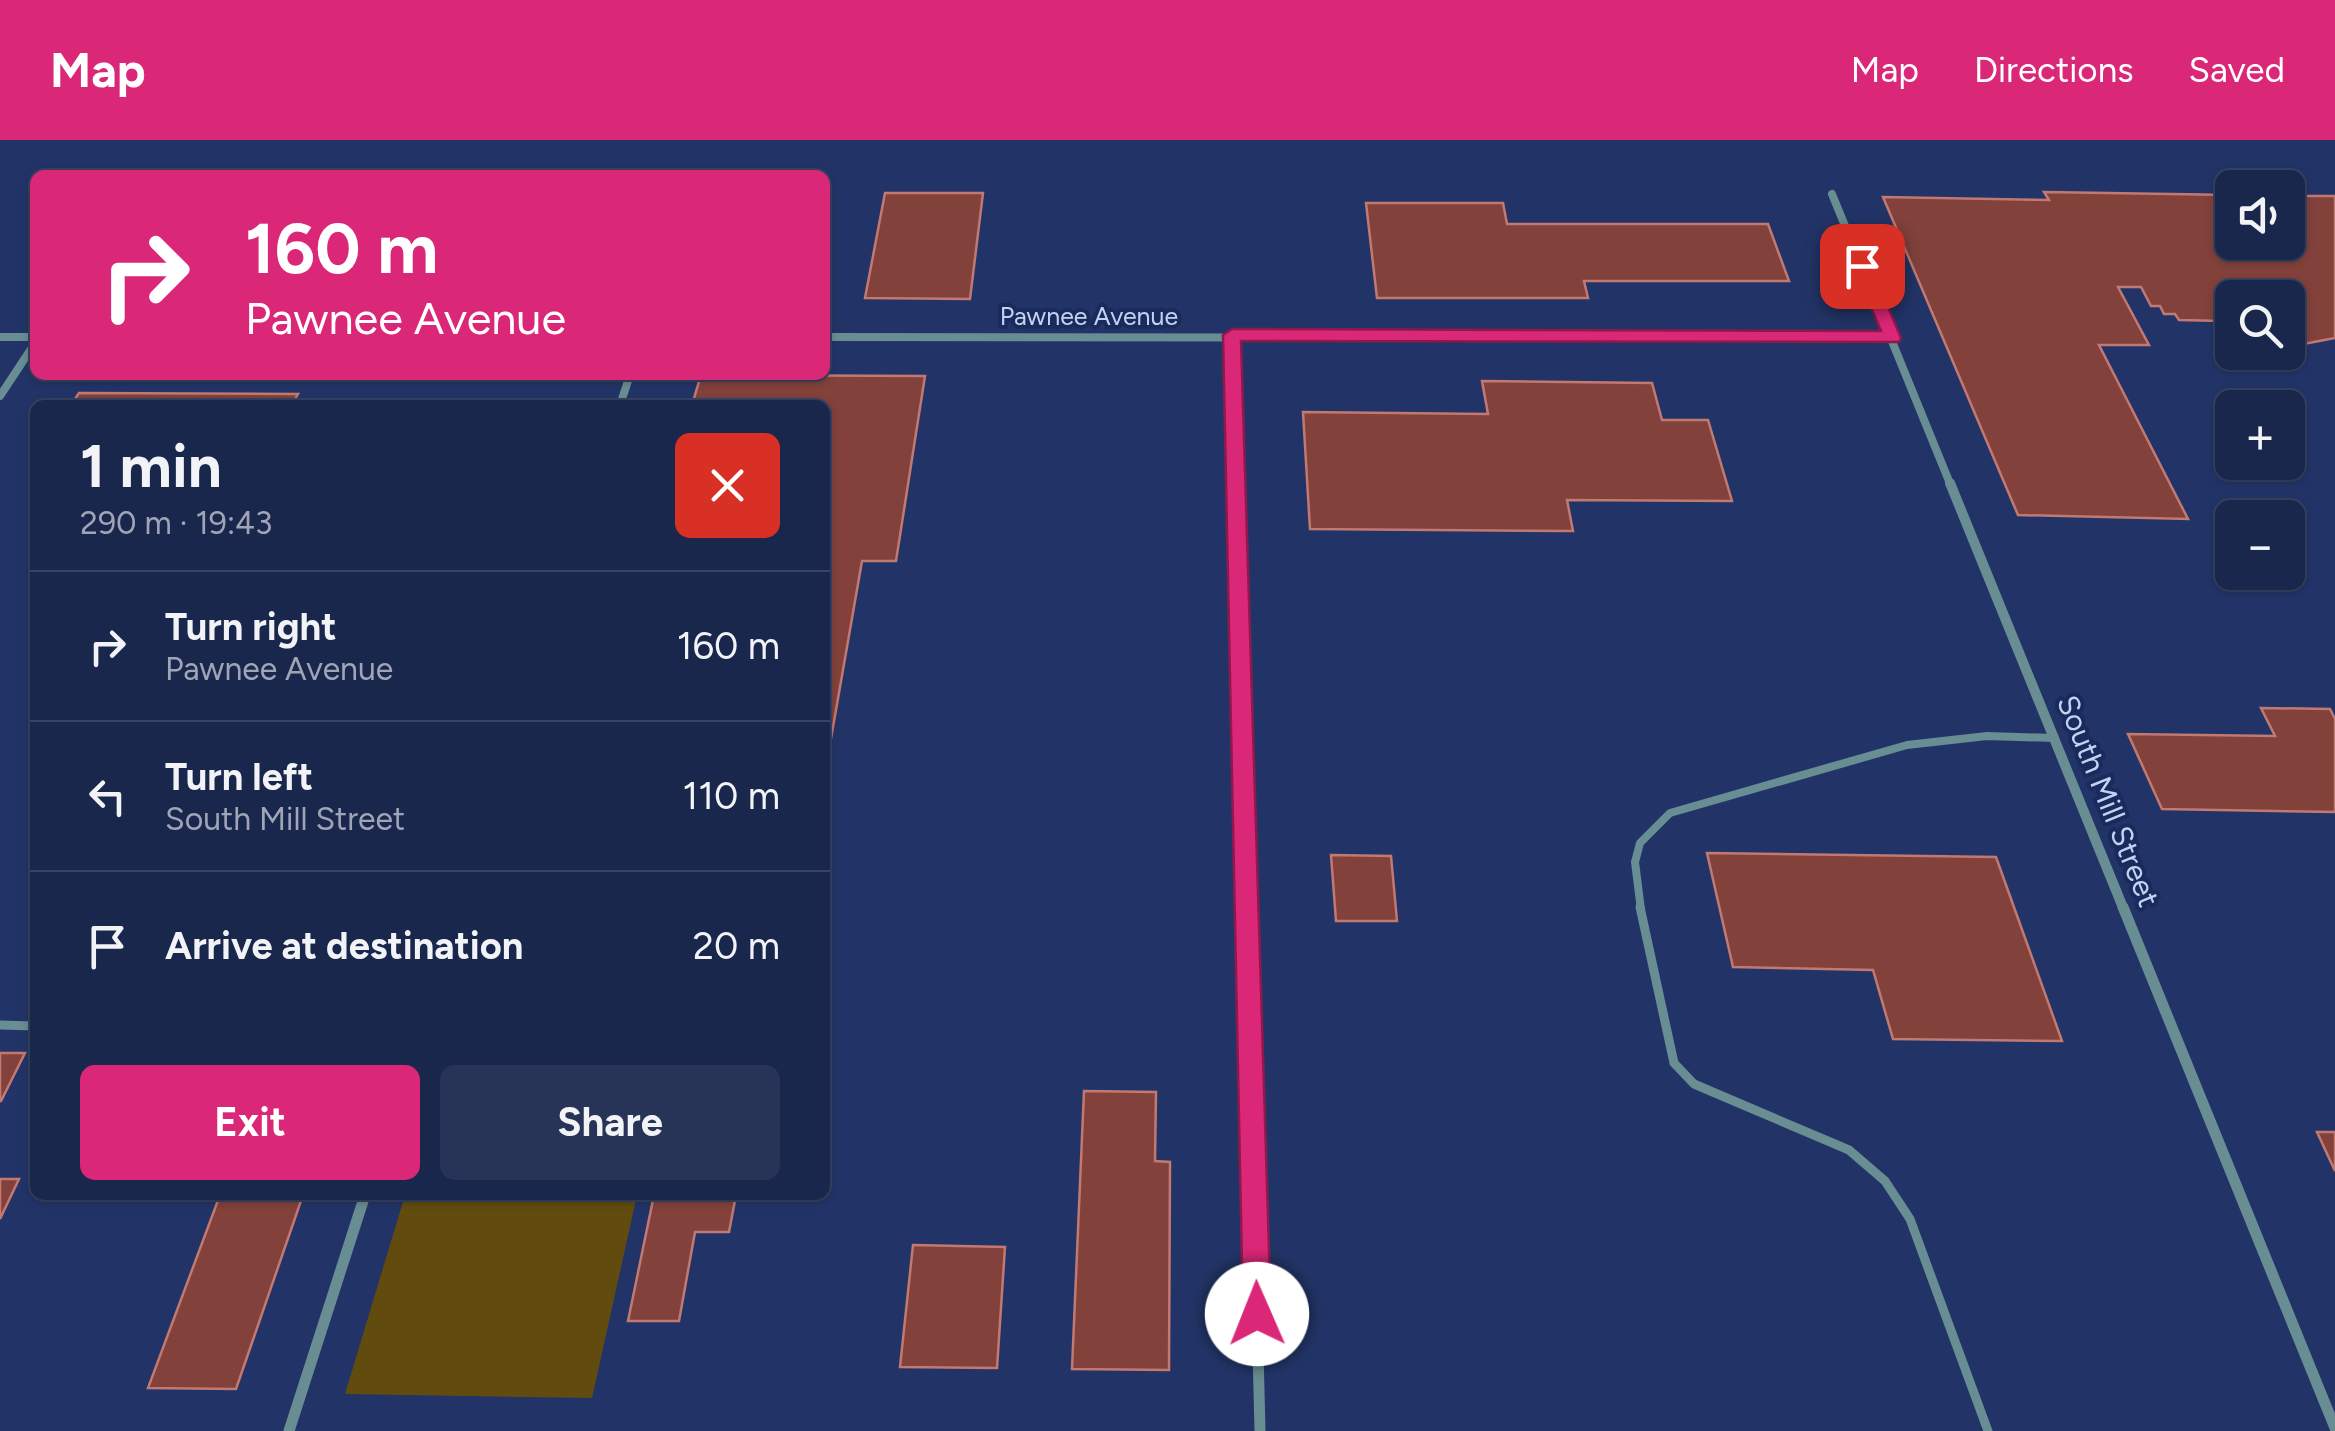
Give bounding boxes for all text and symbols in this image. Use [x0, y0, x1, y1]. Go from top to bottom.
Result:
text: Map [50, 41, 146, 99]
text: Map [1851, 49, 1919, 91]
text: Directions [1974, 49, 2134, 91]
text: Saved [2189, 49, 2285, 91]
map controls [2215, 170, 2305, 590]
button: sound [2215, 170, 2305, 260]
text: 160 m [245, 206, 438, 291]
icon: right [80, 210, 210, 340]
pin [1820, 224, 1905, 309]
icon: arrive [1835, 239, 1890, 294]
button: search [2215, 280, 2305, 370]
text: Pawnee Avenue [245, 291, 566, 345]
street label: Pawnee Avenue [1000, 301, 1178, 331]
button: + [2215, 390, 2305, 480]
text: 1 min [80, 430, 222, 502]
button: close [675, 433, 780, 538]
button: − [2215, 500, 2305, 590]
text: 290 m · 19:43 [80, 504, 272, 542]
text: Turn right [165, 604, 337, 650]
icon: right [80, 619, 135, 674]
text: 160 m [677, 623, 780, 669]
text: Pawnee Avenue [165, 650, 393, 688]
street label: South Mill Street [2049, 690, 2168, 912]
text: Turn left [165, 754, 313, 800]
icon: left [80, 769, 135, 824]
text: 110 m [683, 773, 780, 819]
text: South Mill Street [165, 800, 405, 838]
icon: arrive [80, 919, 135, 974]
text: Arrive at destination [165, 923, 523, 969]
text: 20 m [693, 923, 780, 969]
button: Exit [80, 1065, 420, 1180]
button: Share [440, 1065, 780, 1180]
position arrow [1205, 1262, 1309, 1366]

